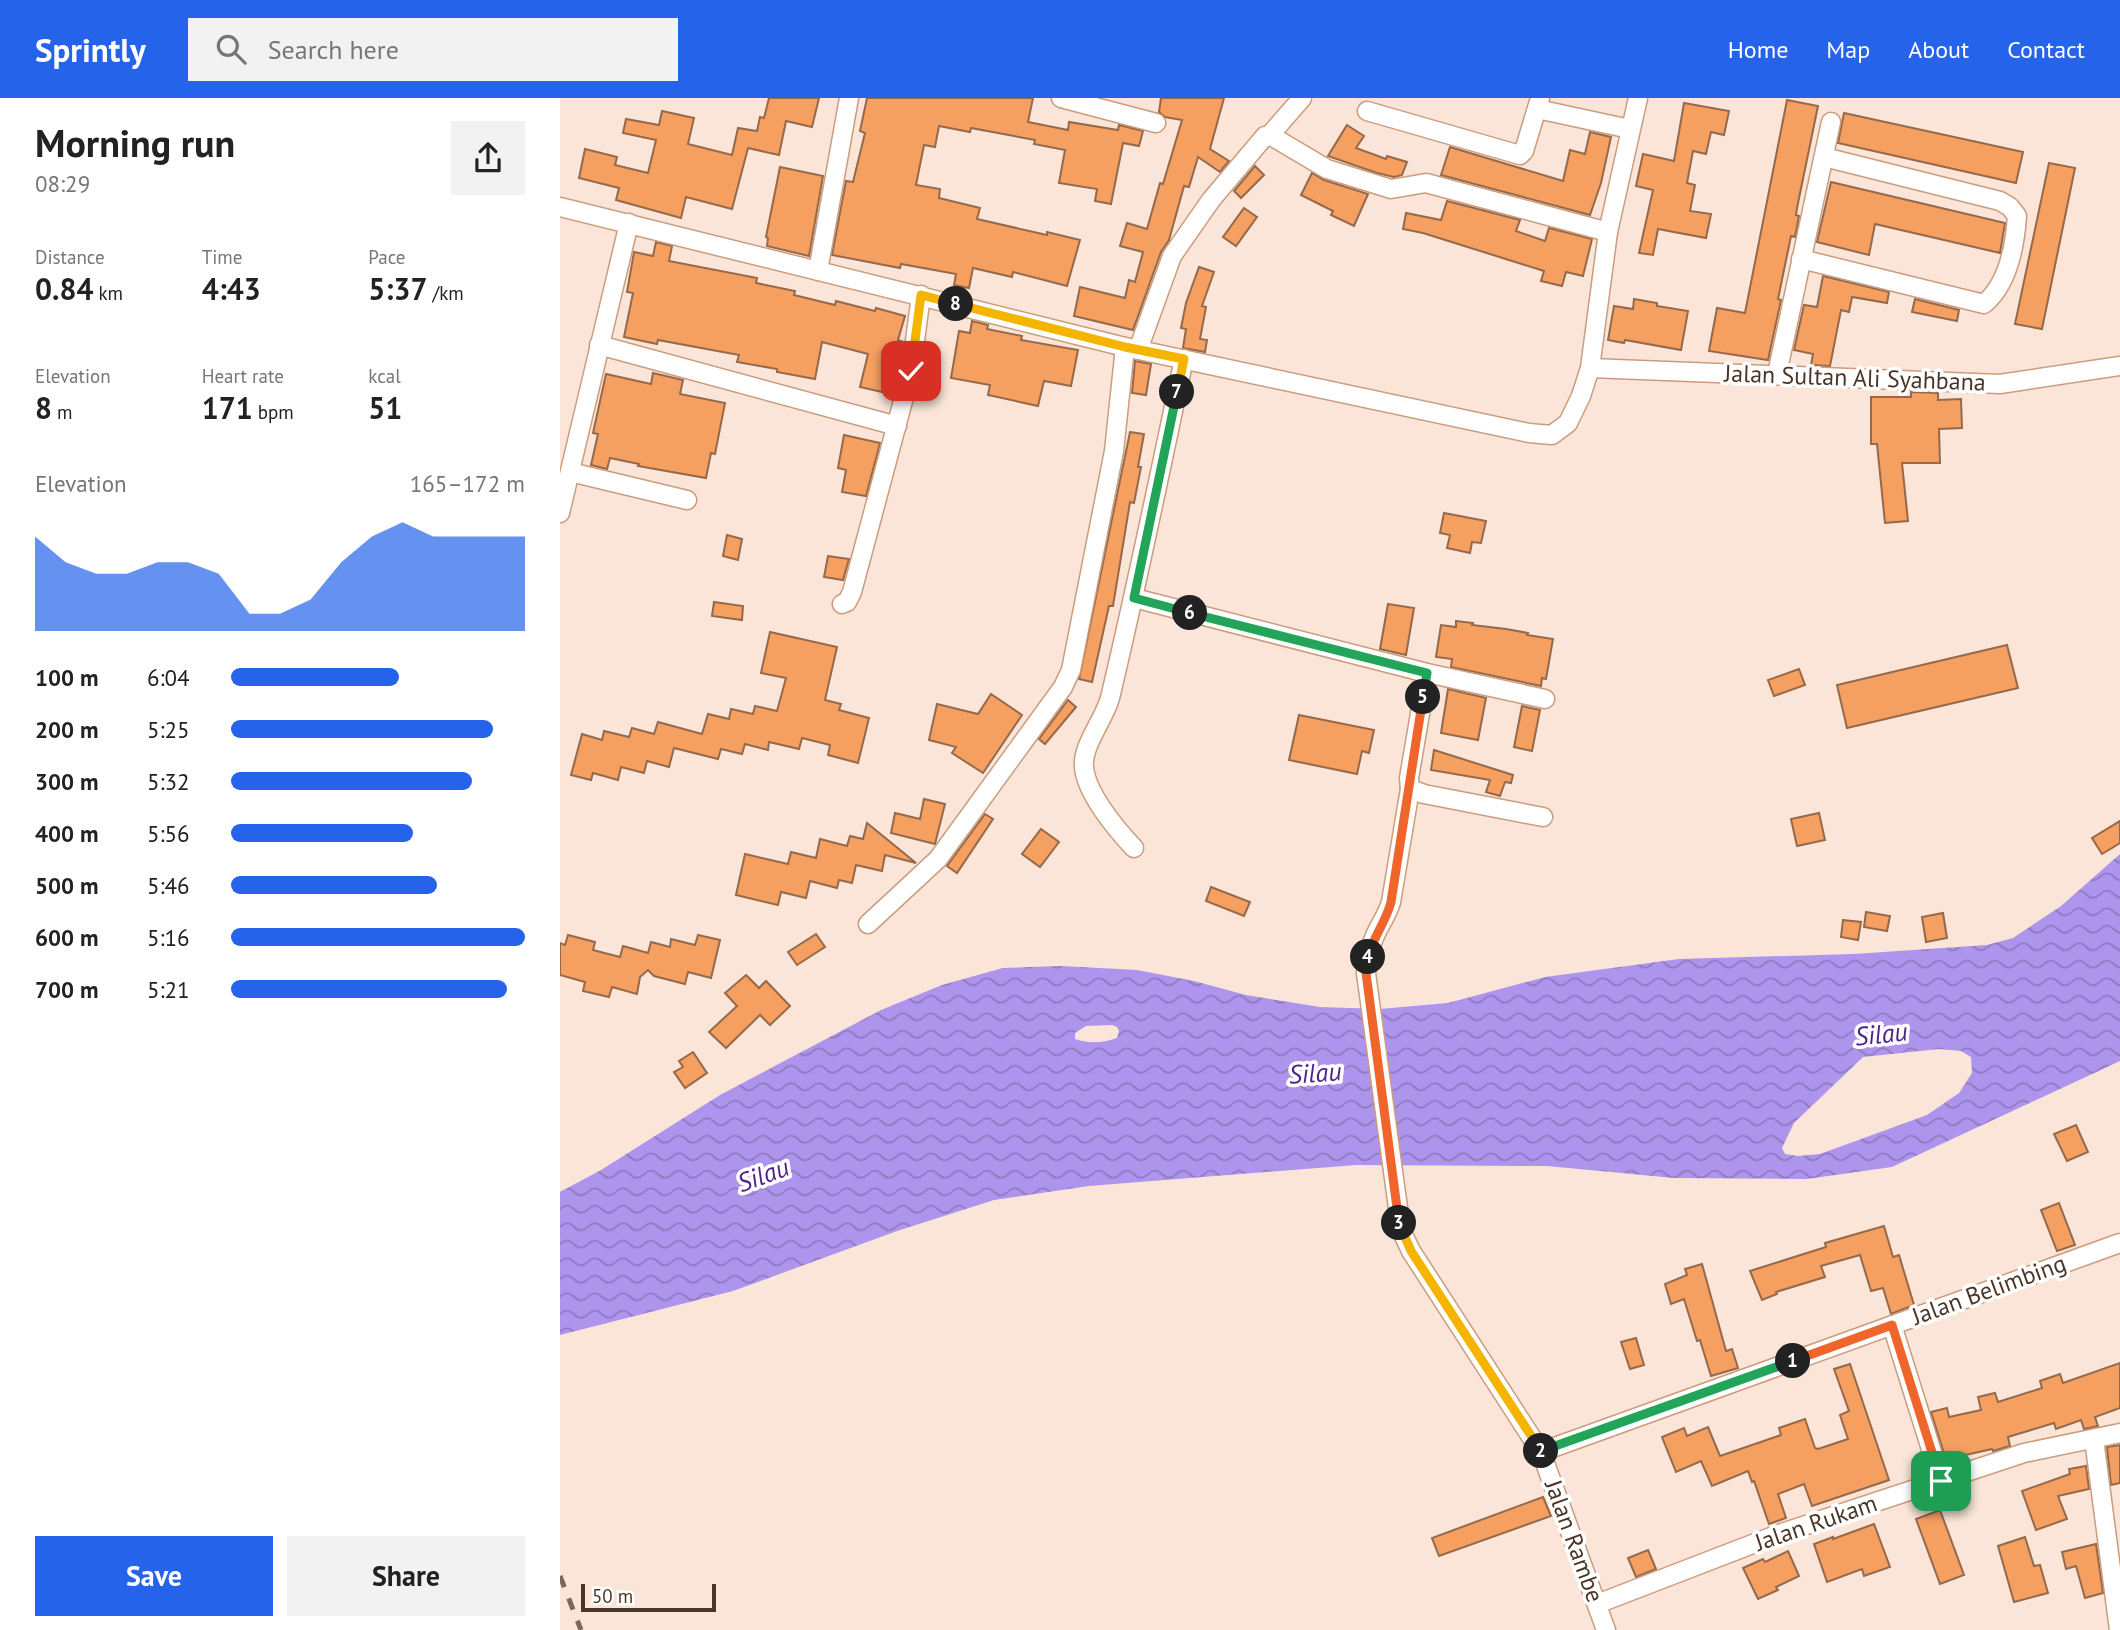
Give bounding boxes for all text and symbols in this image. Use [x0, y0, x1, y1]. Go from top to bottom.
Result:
search box [188, 18, 678, 81]
text: Sprintly [35, 28, 146, 71]
icon: search [212, 30, 250, 68]
text: Search here [268, 33, 399, 66]
text: Home [1728, 34, 1788, 65]
text: Map [1826, 34, 1870, 65]
text: About [1908, 34, 1969, 65]
text: Contact [2007, 34, 2085, 65]
text: Morning run [35, 118, 235, 167]
button: share [451, 121, 525, 195]
text: 08:29 [35, 169, 90, 198]
text: Distance [35, 245, 105, 269]
text: Time [202, 245, 242, 269]
text: Pace [368, 245, 406, 269]
text: 0.84 [35, 269, 93, 308]
text: 4:43 [202, 269, 261, 308]
text: 5:37 [368, 269, 427, 308]
text: km [93, 281, 123, 305]
text: /km [427, 281, 464, 305]
pin: 8 [938, 286, 974, 322]
text: 8 [950, 291, 961, 315]
pin [881, 341, 941, 401]
icon: check [892, 352, 930, 390]
street label: Jalan Sultan Ali Syahbana [1723, 357, 1986, 398]
text: Elevation [35, 364, 111, 388]
text: Heart rate [202, 364, 284, 388]
text: kcal [368, 364, 401, 388]
pin: 7 [1160, 374, 1194, 410]
text: 7 [1171, 379, 1182, 403]
text: 8 [35, 388, 52, 427]
text: 171 [202, 388, 253, 427]
text: 51 [368, 388, 402, 427]
text: m [52, 400, 73, 424]
text: bpm [253, 400, 294, 424]
text: Elevation [35, 469, 127, 498]
text: 165–172 m [410, 469, 525, 498]
pin: 6 [1172, 596, 1208, 630]
text: 6 [1184, 600, 1195, 624]
text: 100 m [35, 663, 98, 692]
text: 6:04 [147, 663, 190, 692]
pin: 5 [1406, 680, 1440, 714]
text: 5 [1417, 684, 1428, 708]
text: 200 m [35, 715, 98, 744]
text: 5:25 [147, 715, 190, 744]
text: 300 m [35, 767, 98, 796]
text: 5:32 [147, 767, 190, 796]
text: 400 m [35, 819, 98, 848]
text: 5:56 [147, 819, 190, 848]
text: 500 m [35, 871, 98, 900]
text: 5:46 [147, 871, 190, 900]
text: 600 m [35, 923, 98, 952]
text: 5:16 [147, 923, 190, 952]
pin: 4 [1350, 940, 1386, 974]
text: 4 [1362, 944, 1373, 968]
text: 700 m [35, 975, 98, 1004]
text: 5:21 [147, 975, 190, 1004]
water label: Silau [1853, 1014, 1909, 1053]
water label: Silau [1287, 1054, 1342, 1091]
water label: Silau [732, 1150, 793, 1199]
pin: 3 [1382, 1206, 1416, 1240]
text: 3 [1393, 1210, 1404, 1234]
street label: Jalan Belimbing [1907, 1247, 2070, 1332]
pin: 1 [1776, 1344, 1810, 1378]
text: 1 [1787, 1348, 1798, 1372]
pin: 2 [1524, 1434, 1558, 1468]
text: 2 [1535, 1438, 1546, 1462]
pin [1911, 1451, 1971, 1511]
icon: arrive [1922, 1462, 1960, 1500]
street label: Jalan Rambe [1538, 1474, 1611, 1606]
street label: Jalan Rukam [1750, 1487, 1881, 1558]
button: Save [35, 1536, 273, 1616]
button: Share [287, 1536, 525, 1616]
scale bar [581, 1581, 716, 1613]
text: 50 m [592, 1584, 633, 1608]

